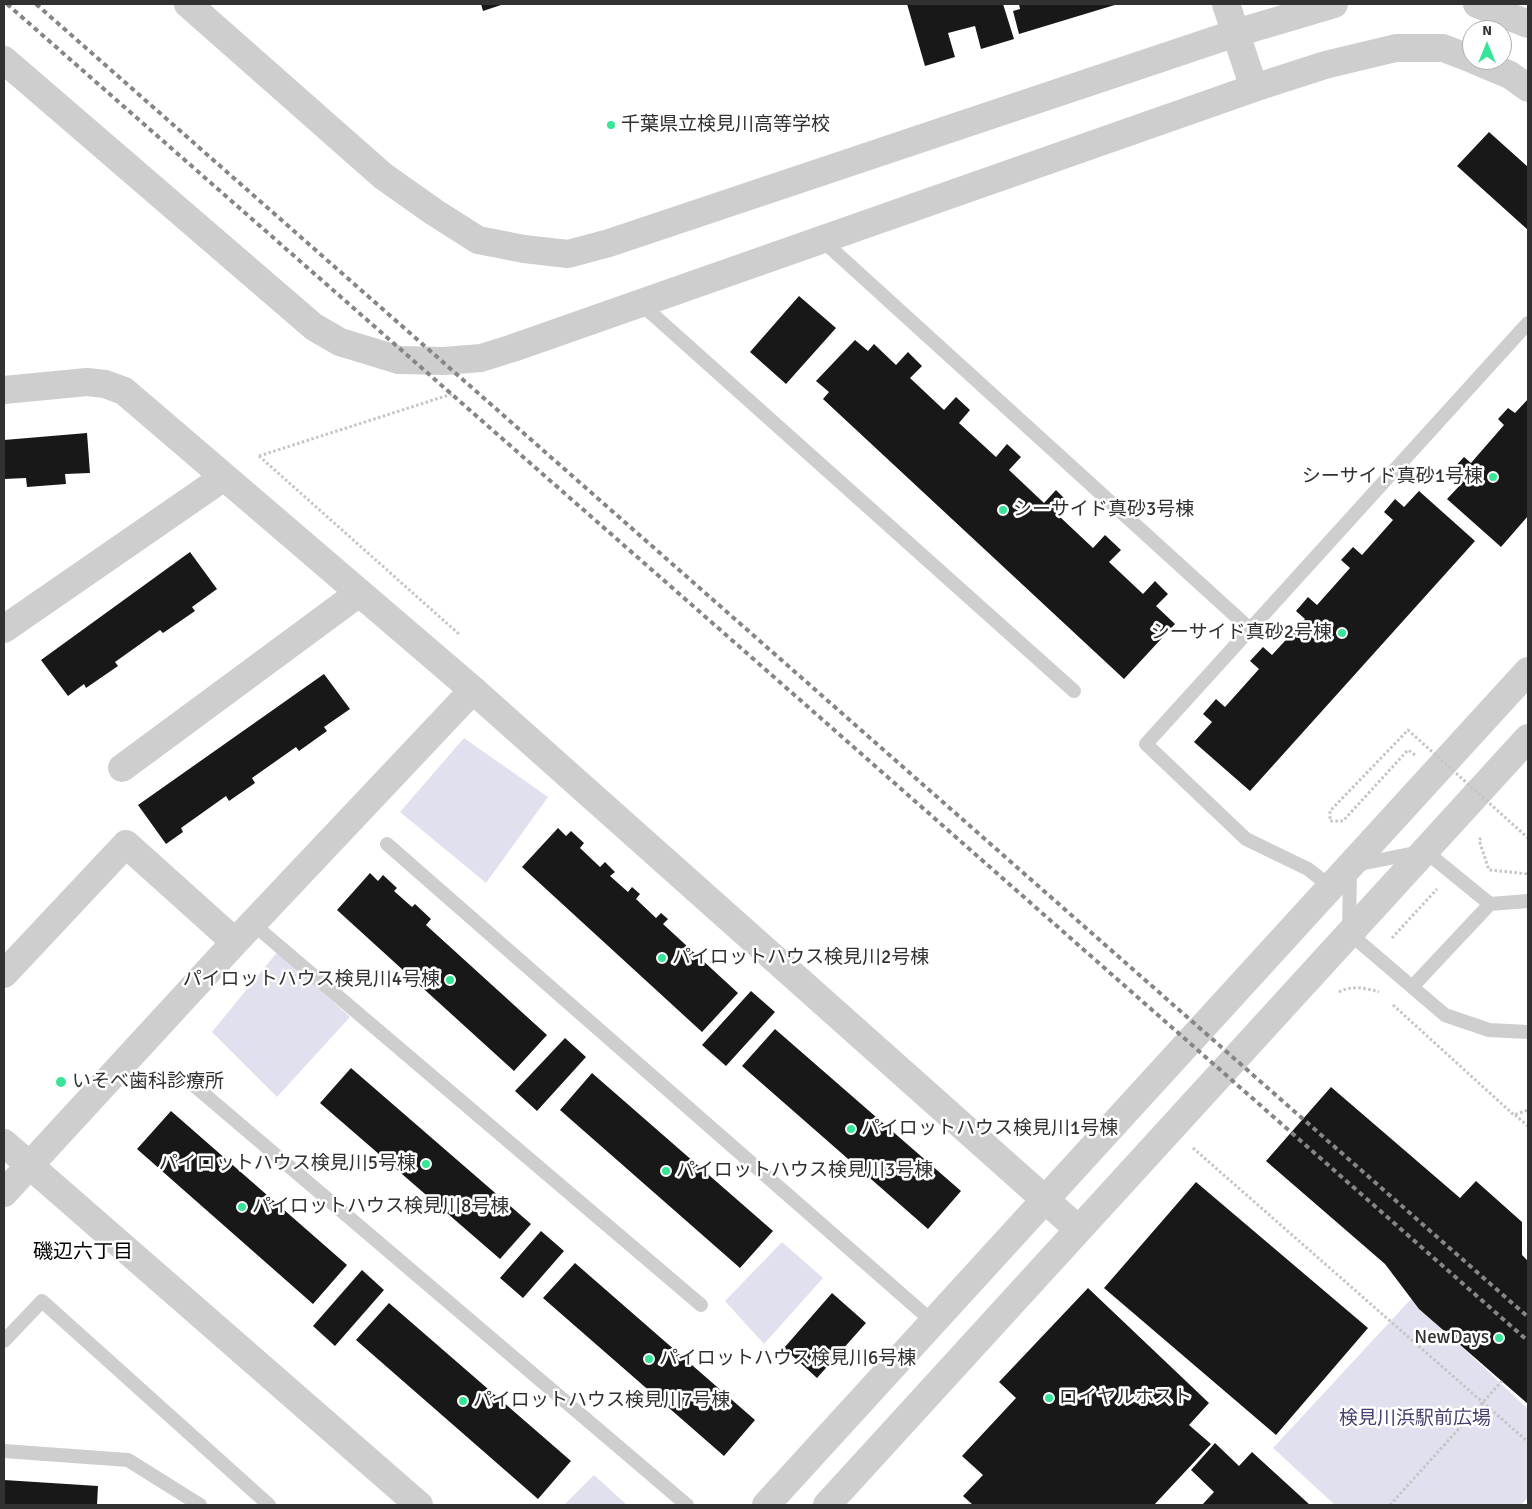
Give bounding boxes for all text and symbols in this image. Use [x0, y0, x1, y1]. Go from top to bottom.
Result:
north arrow [1462, 20, 1512, 70]
text: N [1482, 22, 1492, 39]
place label: 千葉県立検見川高等学校 [621, 114, 830, 136]
marker: 千葉県立検見川高等学校 [605, 119, 617, 131]
place label: シーサイド真砂1号棟 [1302, 466, 1483, 488]
marker: シーサイド真砂1号棟 [1487, 471, 1499, 483]
place label: シーサイド真砂3号棟 [1013, 499, 1194, 521]
marker: シーサイド真砂3号棟 [997, 504, 1009, 516]
place label: シーサイド真砂2号棟 [1151, 622, 1332, 644]
marker: シーサイド真砂2号棟 [1336, 627, 1348, 639]
place label: パイロットハウス検見川2号棟 [672, 947, 929, 969]
marker: パイロットハウス検見川2号棟 [656, 952, 668, 964]
place label: パイロットハウス検見川4号棟 [183, 969, 440, 991]
marker: パイロットハウス検見川4号棟 [444, 974, 456, 986]
place label: いそべ歯科診療所 [72, 1071, 224, 1093]
marker: いそべ歯科診療所 [54, 1075, 68, 1089]
place label: パイロットハウス検見川1号棟 [861, 1118, 1118, 1140]
marker: パイロットハウス検見川1号棟 [845, 1123, 857, 1135]
place label: パイロットハウス検見川5号棟 [159, 1153, 416, 1175]
marker: パイロットハウス検見川5号棟 [420, 1158, 432, 1170]
place label: パイロットハウス検見川3号棟 [676, 1160, 933, 1182]
marker: パイロットハウス検見川3号棟 [660, 1165, 672, 1177]
place label: パイロットハウス検見川8号棟 [252, 1196, 509, 1218]
marker: パイロットハウス検見川8号棟 [236, 1201, 248, 1213]
district label: 磯辺六丁目 [33, 1241, 133, 1265]
place label: NewDays [1414, 1327, 1489, 1349]
marker: NewDays [1493, 1332, 1505, 1344]
place label: パイロットハウス検見川6号棟 [659, 1348, 916, 1370]
marker: パイロットハウス検見川6号棟 [643, 1353, 655, 1365]
place label: ロイヤルホスト [1059, 1387, 1192, 1409]
place label: パイロットハウス検見川7号棟 [473, 1390, 730, 1412]
marker: ロイヤルホスト [1043, 1392, 1055, 1404]
marker: パイロットハウス検見川7号棟 [457, 1395, 469, 1407]
park label: 検見川浜駅前広場 [1339, 1408, 1491, 1430]

